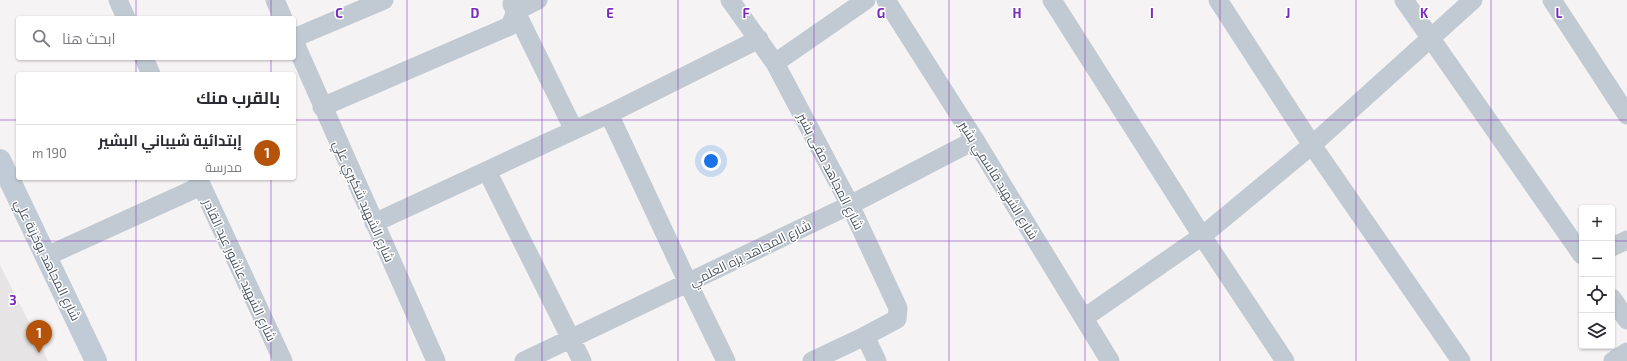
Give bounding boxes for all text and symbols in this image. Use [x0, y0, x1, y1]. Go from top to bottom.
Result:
text: C [335, 5, 343, 21]
text: D [471, 5, 480, 21]
text: E [606, 5, 614, 21]
text: F [742, 5, 750, 21]
text: G [877, 5, 885, 21]
text: H [1013, 5, 1022, 21]
text: I [1150, 5, 1154, 21]
text: J [1286, 5, 1290, 21]
text: K [1420, 5, 1429, 21]
text: L [1556, 5, 1563, 21]
search box [16, 16, 296, 60]
icon: search [30, 27, 52, 49]
text: ابحث هنا [62, 29, 115, 47]
text: بالقرب منك [196, 87, 280, 107]
street label: شارع المجاهد مقى بشير [793, 109, 867, 233]
street label: شارع الشهيد قاسمي بشير [953, 117, 1042, 244]
text: إبتدائية شيباني البشير [98, 131, 242, 149]
street label: شارع الشهيد شكيري علي [327, 138, 398, 266]
text: 190 m [32, 145, 67, 161]
text: 1 [264, 145, 270, 161]
your location [701, 151, 721, 171]
text: مدرسة [205, 159, 242, 175]
street label: شارع الشهيد عاشور عبد القادر [199, 195, 280, 344]
street label: شارع المجاهد بوخزنة علي [9, 197, 84, 325]
map controls [1579, 205, 1615, 349]
button: + [1579, 205, 1615, 241]
street label: شارع المجاهد يزه العلمي [687, 217, 815, 292]
button: − [1579, 241, 1615, 277]
button: locate [1579, 277, 1615, 313]
text: 3 [9, 292, 17, 308]
button: layers [1579, 313, 1615, 349]
pin: 1 [26, 320, 52, 353]

